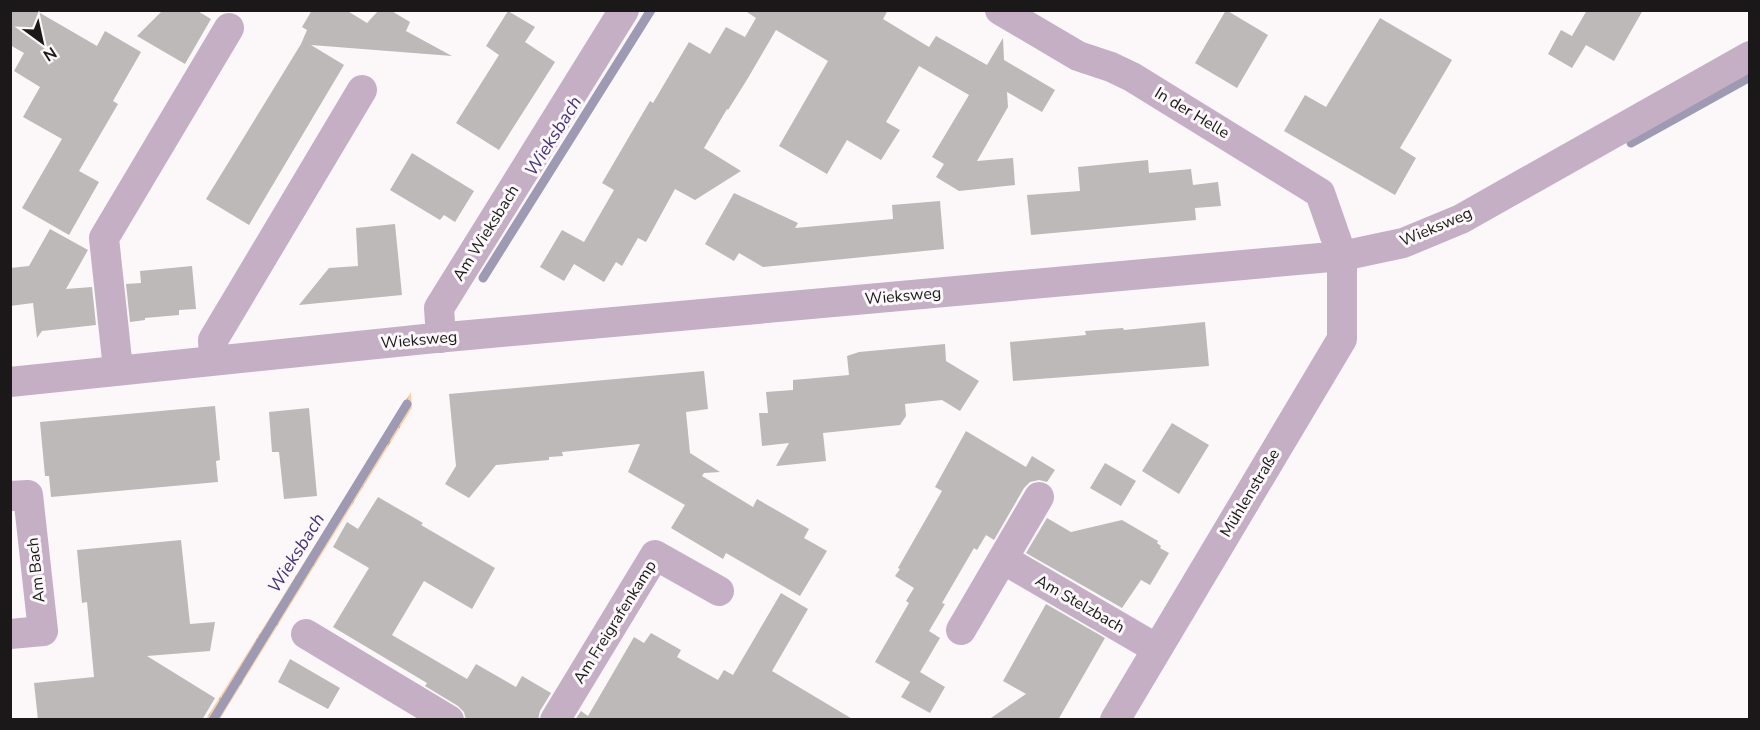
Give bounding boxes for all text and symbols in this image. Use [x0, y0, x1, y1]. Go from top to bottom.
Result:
north arrow [12, 12, 72, 72]
text: N [39, 41, 61, 66]
street label: In der Helle [1151, 82, 1233, 144]
water label: Wieksbach [519, 92, 587, 180]
street label: Am Wieksbach [448, 181, 524, 285]
street label: Wieksweg [1397, 202, 1475, 252]
street label: Wieksweg [864, 282, 942, 310]
street label: Wieksweg [380, 326, 458, 354]
street label: Mühlenstraße [1215, 445, 1285, 541]
water label: Wieksbach [262, 509, 330, 597]
street label: Am Bach [22, 536, 50, 604]
street label: Am Freigrafenkamp [568, 556, 662, 688]
street label: Am Stelzbach [1031, 570, 1129, 638]

